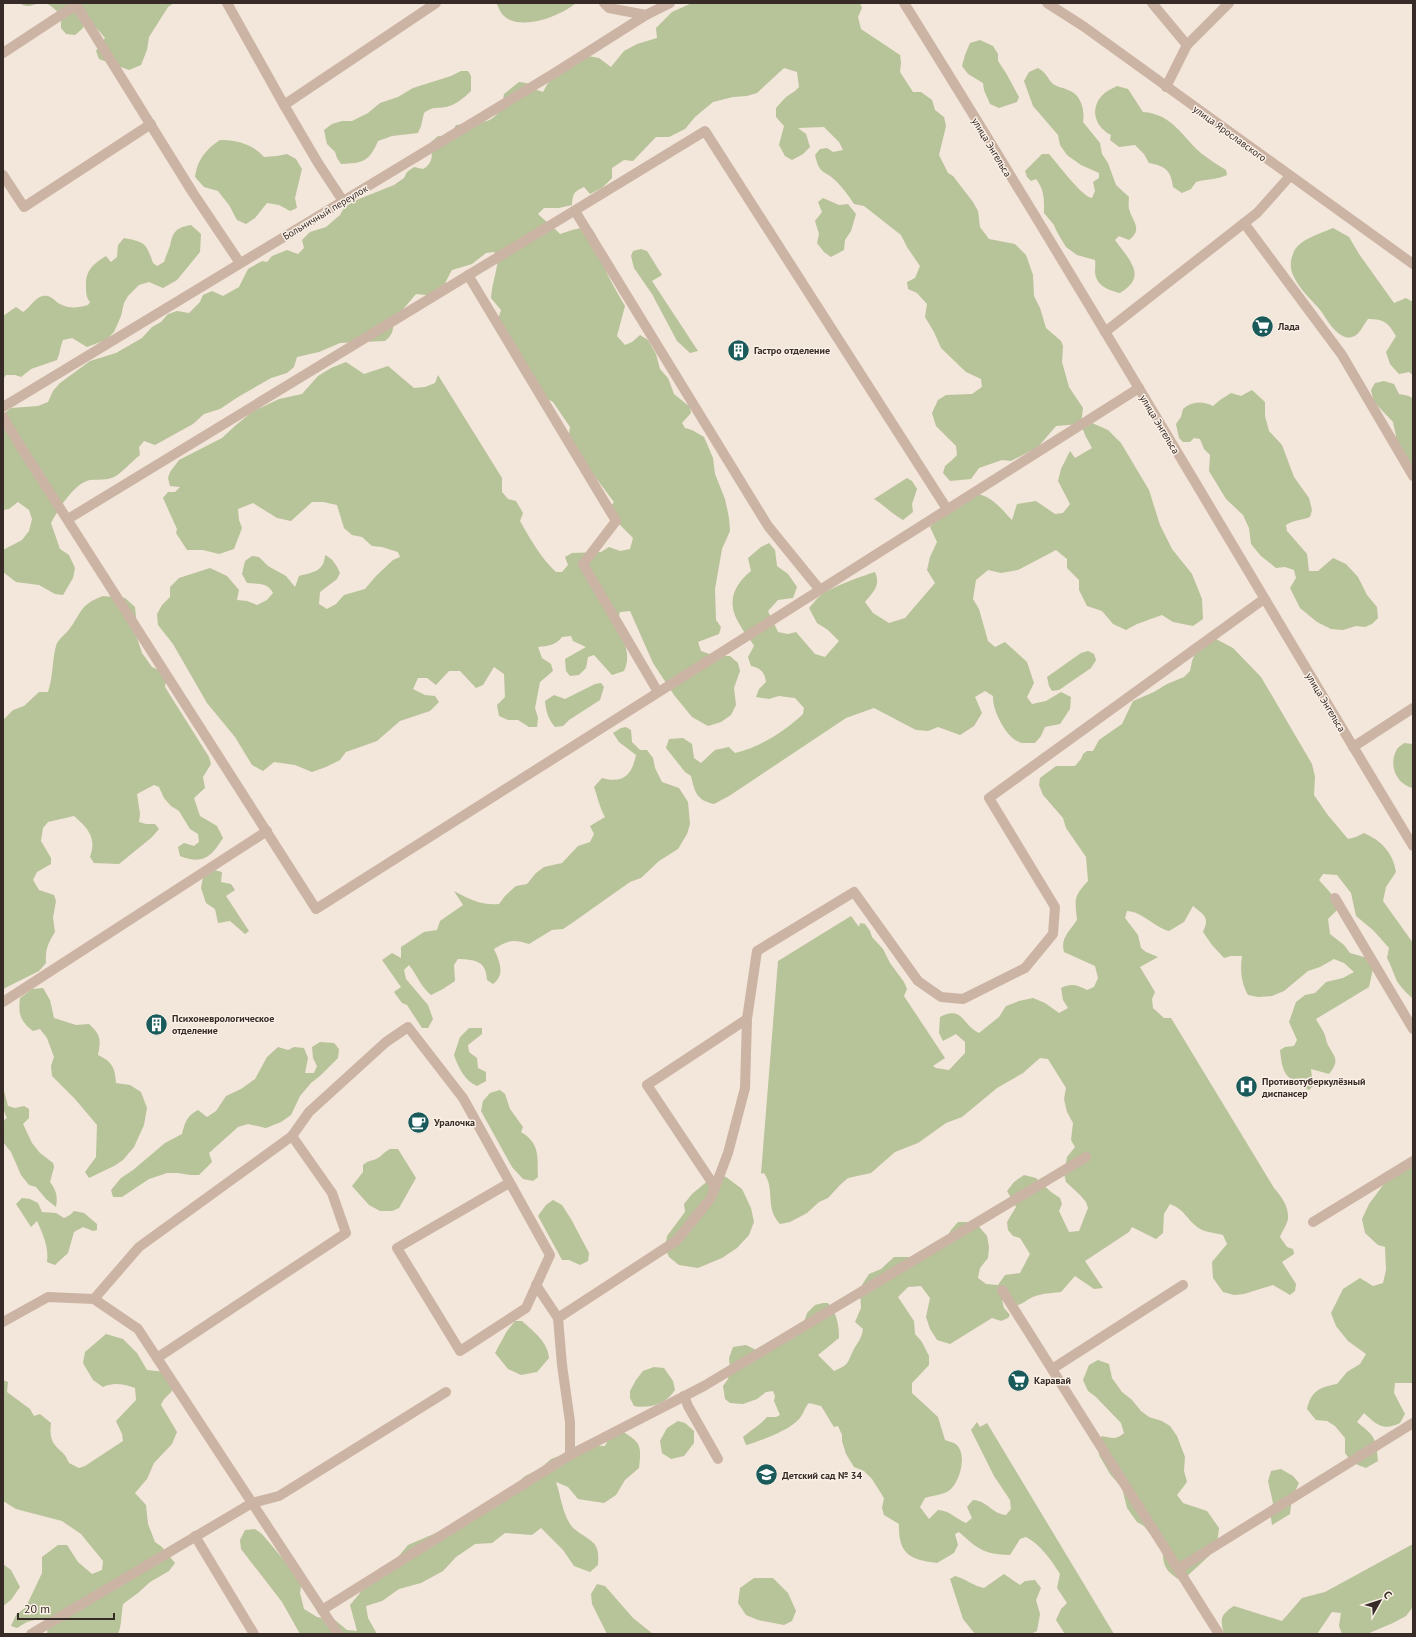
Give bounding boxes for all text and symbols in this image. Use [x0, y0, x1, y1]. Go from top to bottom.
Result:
street label: улица Ярославского [1190, 102, 1269, 164]
street label: улица Энгельса [969, 115, 1014, 179]
street label: Больничный переулок [280, 182, 370, 243]
supermarket icon: Лада [1250, 313, 1276, 339]
place label: Лада [1277, 320, 1300, 333]
building icon: Гастро отделение [726, 337, 752, 363]
place label: Гастро отделение [754, 344, 830, 357]
street label: улица Энгельса [1137, 392, 1182, 456]
street label: улица Энгельса [1303, 670, 1348, 734]
building icon: Психоневрологическое отделение [143, 1011, 169, 1037]
place label: Психоневрологическое отделение [172, 1012, 274, 1037]
hospital icon: Противотуберкулёзный диспансер [1234, 1074, 1260, 1100]
place label: Противотуберкулёзный диспансер [1261, 1075, 1365, 1100]
cafe icon: Уралочка [406, 1109, 432, 1135]
place label: Уралочка [433, 1116, 475, 1129]
supermarket icon: Каравай [1006, 1367, 1032, 1393]
place label: Каравай [1034, 1374, 1071, 1387]
school or university icon: Детский сад № 34 [753, 1462, 779, 1488]
place label: Детский сад № 34 [782, 1469, 863, 1482]
north arrow [1360, 1581, 1400, 1621]
text: С [1380, 1588, 1395, 1602]
scale bar [18, 1595, 114, 1621]
text: 20 m [24, 1601, 50, 1616]

